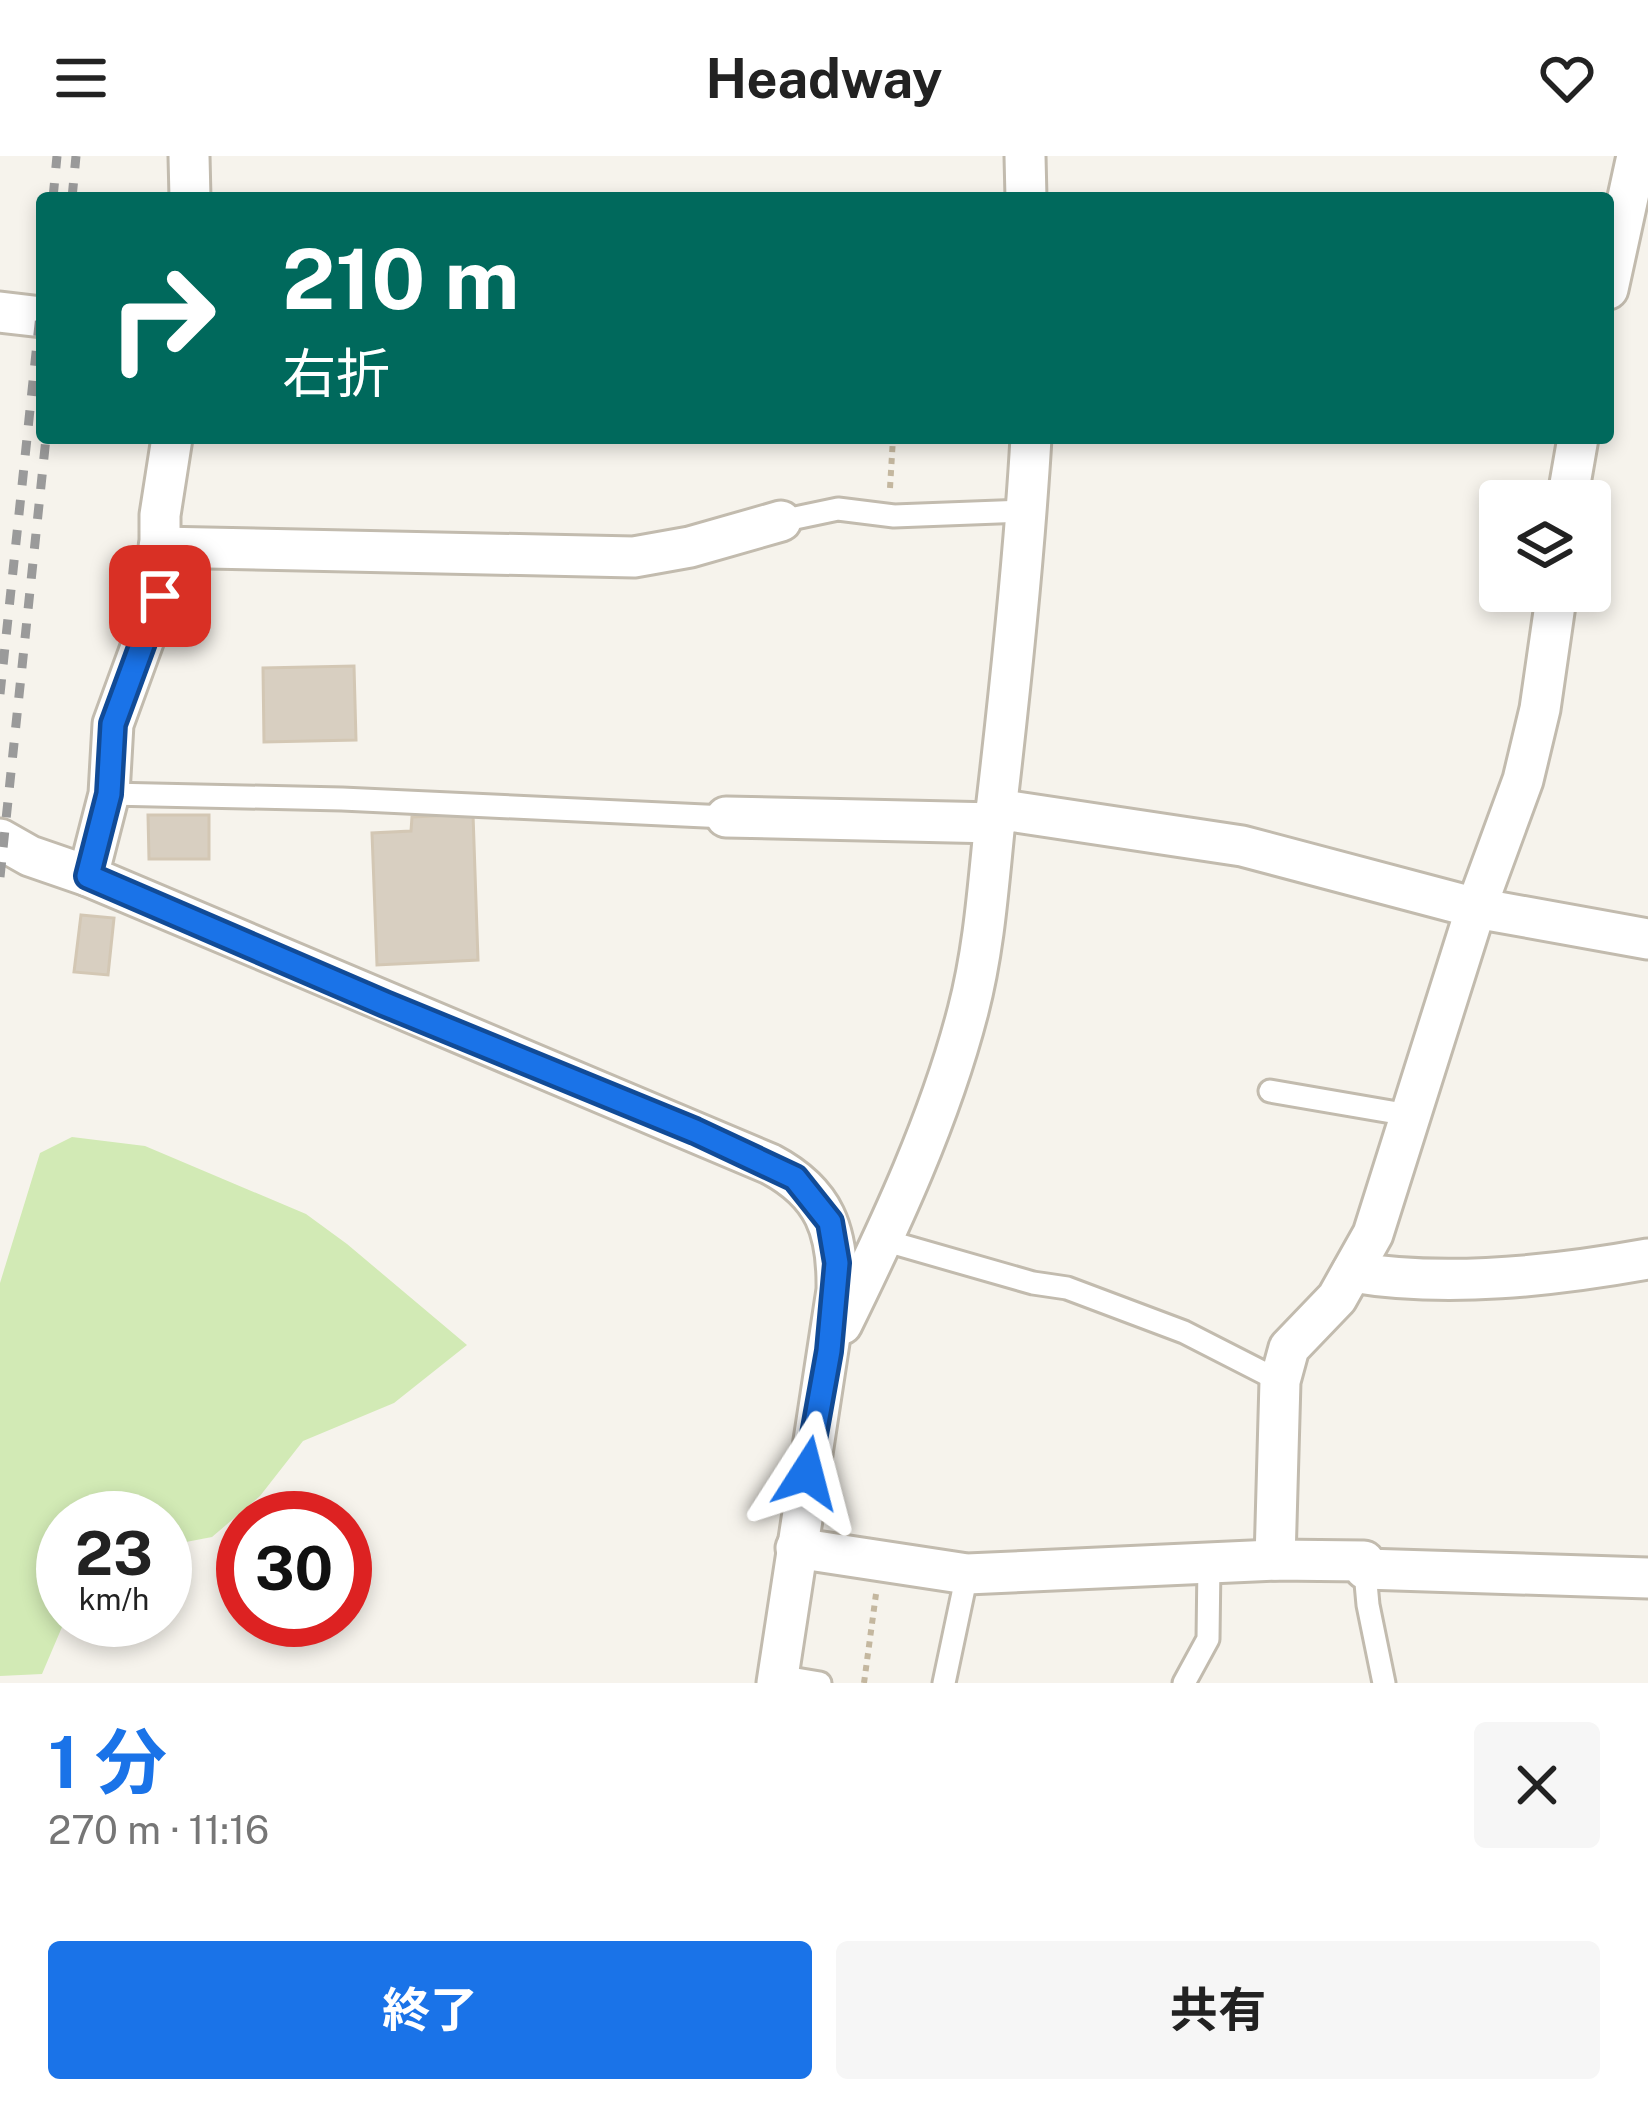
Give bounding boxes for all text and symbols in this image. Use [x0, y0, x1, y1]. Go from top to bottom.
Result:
icon: menu [48, 45, 114, 111]
icon: heart [1534, 45, 1600, 111]
text: Headway [706, 47, 942, 110]
text: 210 m [282, 229, 520, 328]
icon: right [84, 240, 240, 396]
text: 右折 [282, 342, 390, 405]
map controls [1479, 480, 1611, 612]
button: layers [1479, 480, 1611, 612]
pin [109, 545, 211, 647]
icon: arrive [127, 563, 193, 629]
position arrow [744, 1410, 870, 1536]
speed limit sign: 30 [216, 1491, 372, 1647]
text: 23 [75, 1518, 153, 1589]
text: km/h [79, 1581, 149, 1617]
text: 1 分 [48, 1720, 167, 1804]
button: close [1474, 1722, 1600, 1848]
text: 270 m · 11:16 [48, 1807, 269, 1853]
button: 終了 [48, 1941, 812, 2079]
button: 共有 [836, 1941, 1600, 2079]

